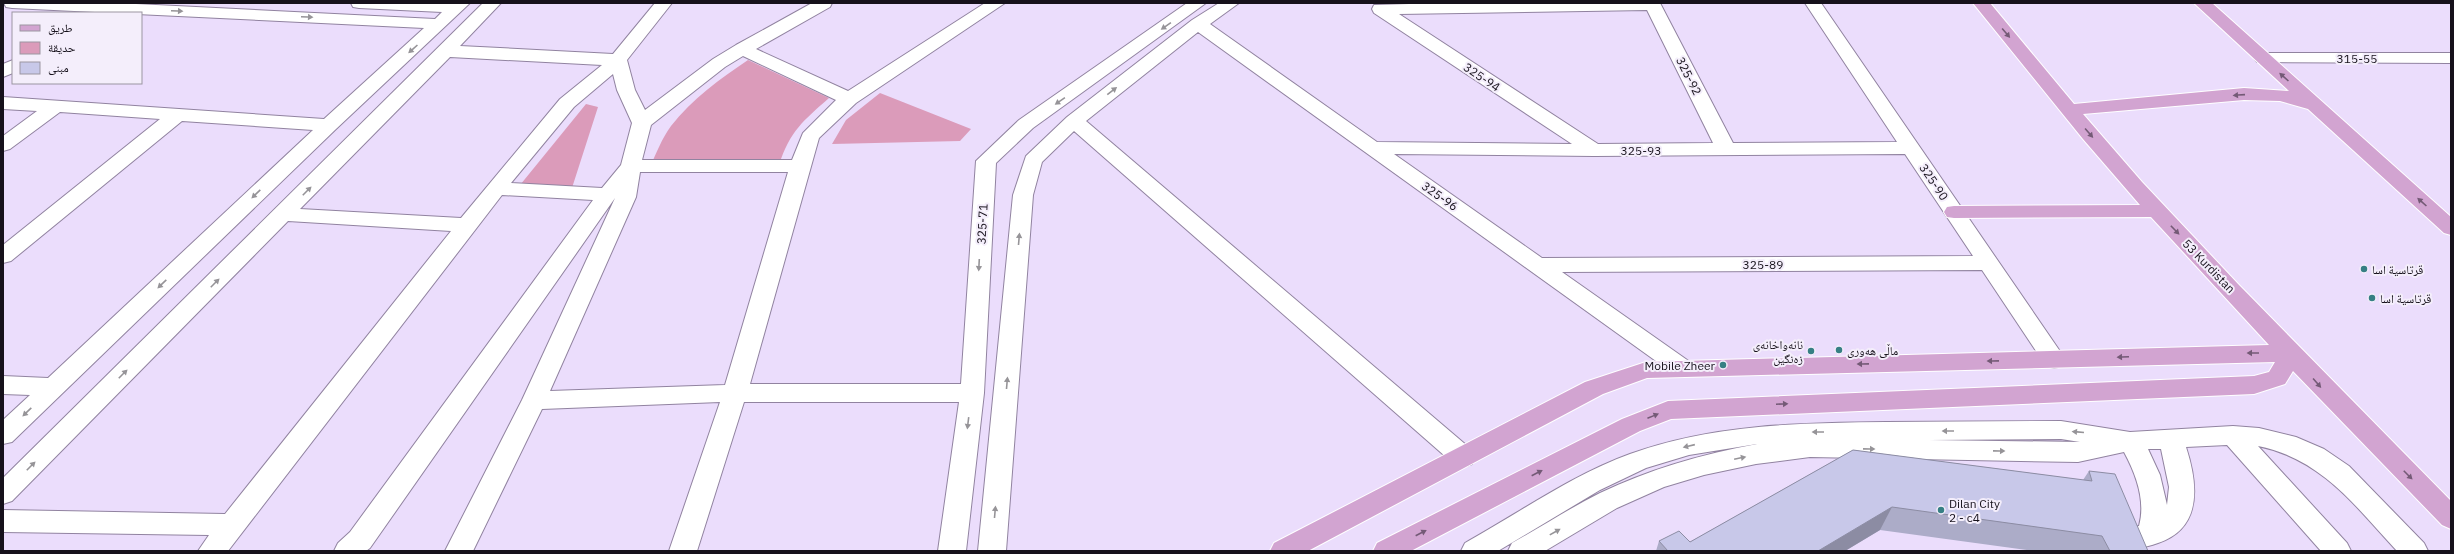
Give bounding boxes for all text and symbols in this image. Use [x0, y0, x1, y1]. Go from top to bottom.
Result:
one-way arrow [171, 8, 184, 14]
legend [12, 12, 142, 84]
one-way arrow [301, 14, 313, 21]
text: طريق [48, 20, 73, 35]
one-way arrow [1161, 22, 1171, 30]
one-way arrow [2001, 28, 2010, 38]
text: حديقة [48, 40, 76, 55]
one-way arrow [408, 44, 418, 54]
street label: 315-55 [2337, 51, 2377, 66]
street label: 325-92 [1673, 54, 1705, 98]
street label: 325-94 [1461, 59, 1503, 95]
text: مبنى [48, 60, 69, 75]
one-way arrow [2279, 72, 2289, 82]
one-way arrow [1107, 87, 1118, 96]
one-way arrow [2233, 91, 2245, 98]
one-way arrow [1054, 97, 1065, 105]
one-way arrow [2085, 127, 2094, 138]
street label: 325-93 [1621, 143, 1661, 158]
street label: 325-90 [1916, 161, 1952, 203]
street label: 325-96 [1419, 178, 1461, 214]
one-way arrow [302, 186, 312, 196]
one-way arrow [251, 190, 261, 199]
one-way arrow [2417, 197, 2427, 206]
street label: 325-71 [973, 203, 991, 245]
one-way arrow [2170, 225, 2180, 235]
one-way arrow [1015, 233, 1022, 245]
street label: 53 Kurdistan [2180, 236, 2238, 296]
street label: 325-89 [1743, 257, 1783, 272]
one-way arrow [976, 259, 983, 271]
place label: قرتاسية اسا [2372, 262, 2423, 277]
marker: قرتاسية اسا [2359, 264, 2369, 274]
one-way arrow [210, 278, 220, 288]
one-way arrow [157, 279, 167, 289]
place label: قرتاسیة اسا [2380, 291, 2431, 306]
marker: قرتاسیة اسا [2367, 293, 2377, 303]
place label: نانەواخانەی زەنگین [1753, 337, 1803, 366]
place label: ماڵی هەوری [1847, 343, 1898, 358]
marker: ماڵی هەوری [1834, 345, 1844, 355]
marker: نانەواخانەی زەنگین [1806, 346, 1816, 356]
one-way arrow [2246, 350, 2259, 356]
one-way arrow [2117, 354, 2129, 361]
place label: Mobile Zheer [1645, 358, 1716, 373]
one-way arrow [1986, 358, 1999, 364]
marker: Mobile Zheer [1718, 360, 1728, 370]
one-way arrow [1857, 360, 1869, 367]
one-way arrow [118, 369, 128, 379]
one-way arrow [1003, 377, 1010, 389]
one-way arrow [2313, 377, 2322, 388]
one-way arrow [1776, 400, 1788, 407]
one-way arrow [22, 407, 32, 417]
one-way arrow [1648, 412, 1660, 418]
one-way arrow [965, 416, 971, 429]
one-way arrow [1941, 428, 1954, 434]
one-way arrow [1811, 429, 1824, 435]
one-way arrow [2072, 429, 2084, 435]
one-way arrow [1683, 444, 1695, 450]
one-way arrow [1863, 446, 1876, 452]
one-way arrow [1993, 448, 2006, 454]
one-way arrow [1734, 454, 1746, 460]
one-way arrow [26, 461, 36, 471]
one-way arrow [1531, 470, 1543, 477]
one-way arrow [2404, 470, 2413, 480]
place label: Dilan City 2 - c4 [1949, 496, 2000, 525]
marker: Dilan City 2 - c4 [1936, 505, 1946, 515]
one-way arrow [992, 506, 999, 518]
one-way arrow [1550, 528, 1561, 535]
one-way arrow [1416, 530, 1427, 536]

